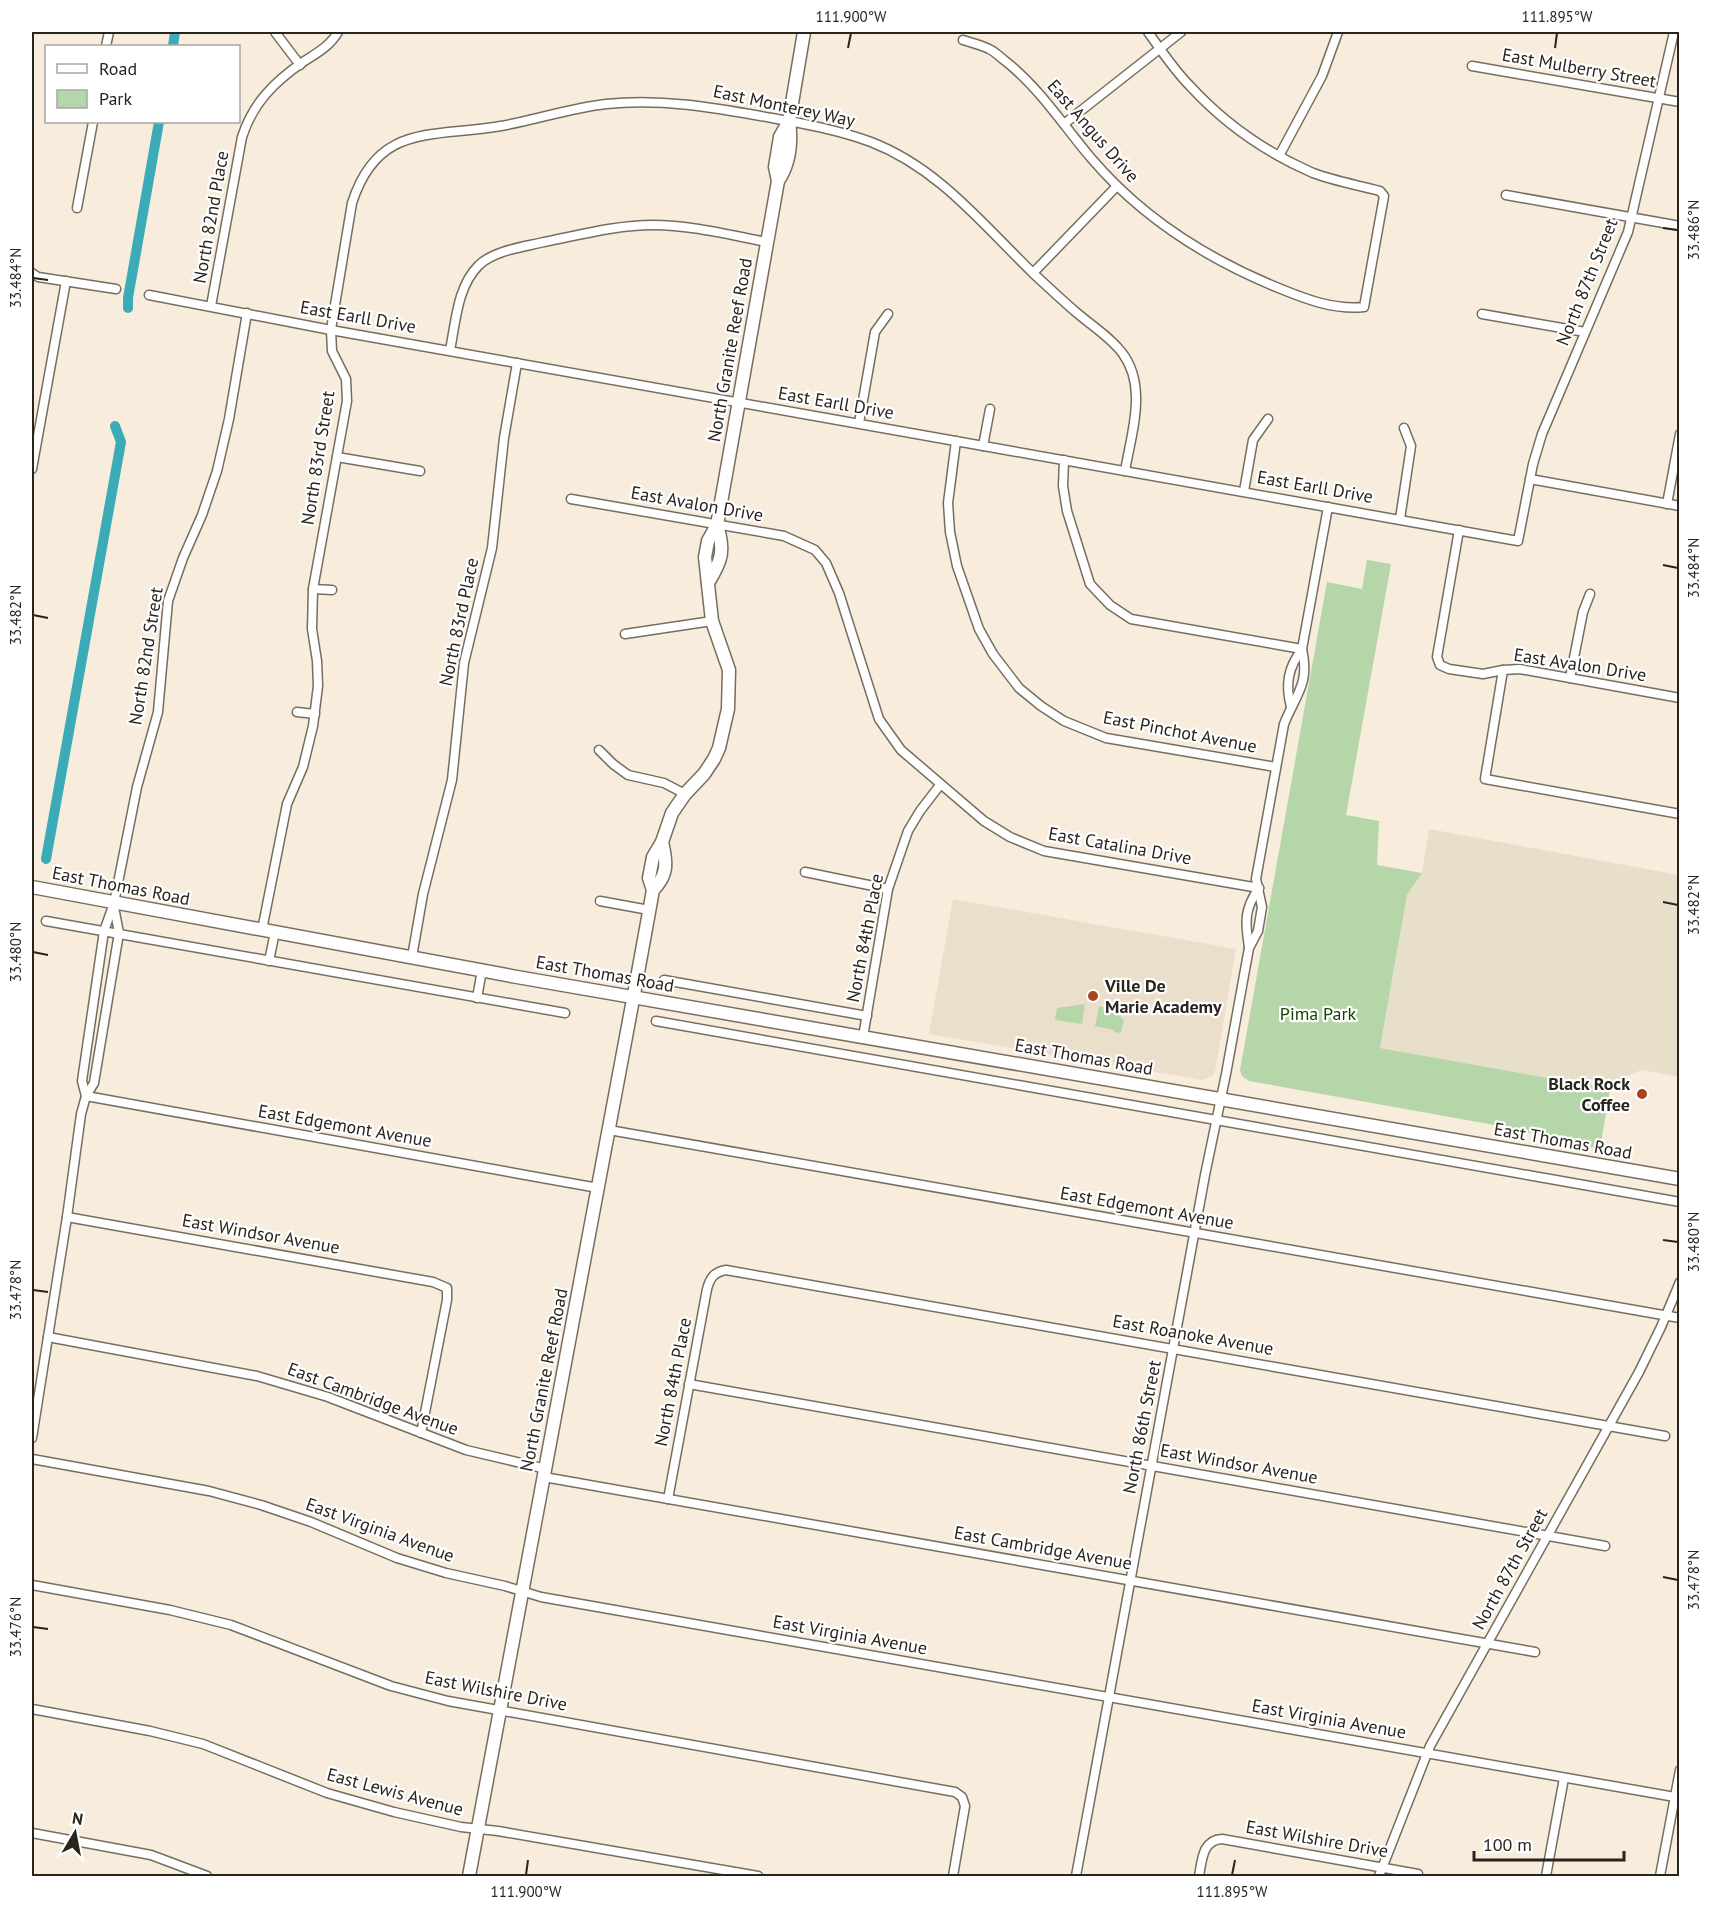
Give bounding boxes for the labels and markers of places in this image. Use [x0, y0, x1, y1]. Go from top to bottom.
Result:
place label: Ville De Marie Academy [1104, 974, 1222, 1018]
marker: Ville De Marie Academy [1086, 989, 1100, 1003]
place label: Black Rock Coffee [1548, 1072, 1630, 1116]
marker: Black Rock Coffee [1635, 1087, 1649, 1101]

